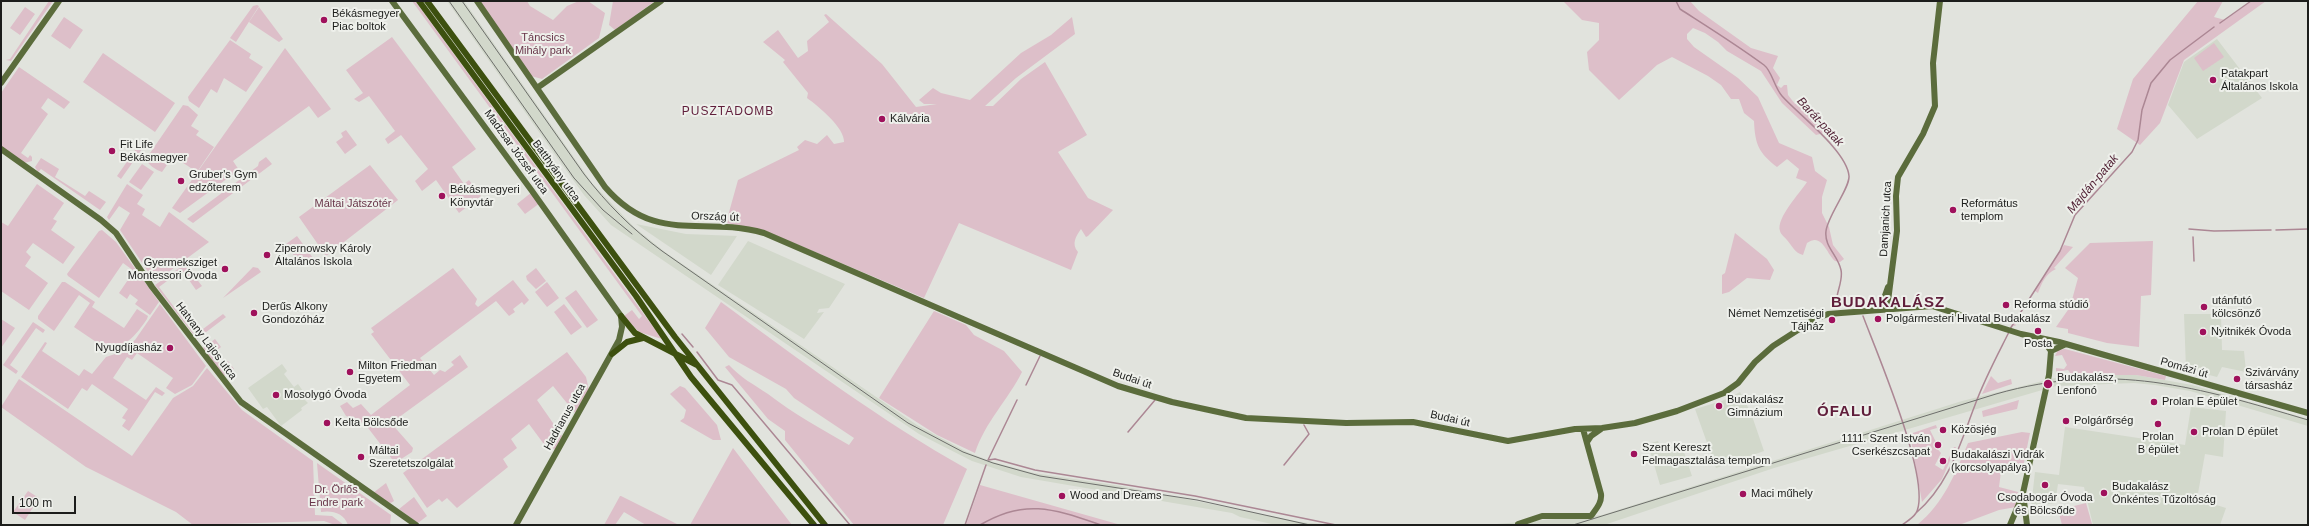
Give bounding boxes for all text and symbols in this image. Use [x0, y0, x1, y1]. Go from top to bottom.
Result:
place label: Békásmegyer Piac boltok [332, 7, 399, 33]
marker: Békásmegyer Piac boltok [319, 15, 329, 25]
park label: Táncsics Mihály park [515, 31, 571, 57]
place label: Patakpart Általános Iskola [2221, 67, 2298, 93]
marker: Patakpart Általános Iskola [2208, 75, 2218, 85]
water label: Barát-patak [1794, 94, 1846, 150]
district label: PUSZTADOMB [682, 105, 774, 119]
street label: Madzsar József utca [481, 107, 551, 197]
place label: Kálvária [890, 112, 930, 126]
marker: Kálvária [877, 114, 887, 124]
place label: Fit Life Békásmegyer [120, 138, 187, 164]
street label: Batthyány utca [529, 138, 583, 204]
marker: Fit Life Békásmegyer [107, 146, 117, 156]
water label: Majdán-patak [2064, 152, 2122, 216]
place label: Gruber's Gym edzőterem [189, 168, 257, 194]
marker: Gruber's Gym edzőterem [176, 176, 186, 186]
street label: Damjanich utca [1877, 181, 1895, 257]
place label: Békásmegyeri Könyvtár [450, 183, 520, 209]
marker: Békásmegyeri Könyvtár [437, 191, 447, 201]
park label: Máltai Játszótér [314, 197, 392, 211]
place label: Református templom [1961, 197, 2018, 223]
marker: Református templom [1948, 205, 1958, 215]
street label: Ország út [691, 210, 739, 224]
place label: Zipernowsky Károly Általános Iskola [275, 242, 371, 268]
marker: Zipernowsky Károly Általános Iskola [262, 250, 272, 260]
place label: Gyermeksziget Montessori Óvoda [128, 256, 217, 282]
marker: Gyermeksziget Montessori Óvoda [220, 264, 230, 274]
district label: BUDAKALÁSZ [1831, 294, 1945, 312]
place label: utánfutó kölcsönző [2212, 294, 2261, 320]
place label: Reforma stúdió [2014, 298, 2089, 312]
street label: Hatvany Lajos utca [173, 300, 239, 382]
place label: Derűs Alkony Gondozóház [262, 300, 327, 326]
marker: Reforma stúdió [2001, 300, 2011, 310]
marker: utánfutó kölcsönző [2199, 302, 2209, 312]
place label: Német Nemzetiségi Tájház [1728, 307, 1824, 333]
marker: Derűs Alkony Gondozóház [249, 308, 259, 318]
place label: Polgármesteri Hivatal Budakalász [1886, 312, 2050, 326]
marker: Polgármesteri Hivatal Budakalász [1873, 314, 1883, 324]
marker: Német Nemzetiségi Tájház [1827, 315, 1837, 325]
place label: Nyitnikék Óvoda [2211, 325, 2291, 339]
marker: Posta [2033, 326, 2043, 336]
marker: Nyitnikék Óvoda [2198, 327, 2208, 337]
place label: Posta [2024, 337, 2052, 351]
place label: Nyugdíjasház [95, 341, 162, 355]
marker: Nyugdíjasház [165, 343, 175, 353]
street label: Pomázi út [2159, 355, 2209, 381]
place label: Milton Friedman Egyetem [358, 359, 437, 385]
street label: Budai út [1111, 366, 1153, 392]
place label: Szivárvány társasház [2245, 366, 2299, 392]
marker: Milton Friedman Egyetem [345, 367, 355, 377]
place label: Budakalász, Lenfonó [2057, 371, 2117, 397]
marker: Szivárvány társasház [2232, 374, 2242, 384]
marker: Budakalász, Lenfonó [2042, 378, 2054, 390]
street label: Hadrianus utca [541, 381, 589, 453]
place label: Mosolygó Óvoda [284, 388, 367, 402]
marker: Mosolygó Óvoda [271, 390, 281, 400]
place label: Budakalász Gimnázium [1727, 393, 1784, 419]
place label: Prolan E épület [2162, 395, 2237, 409]
marker: Prolan E épület [2149, 397, 2159, 407]
marker: Budakalász Gimnázium [1714, 401, 1724, 411]
district label: ÓFALU [1817, 403, 1873, 421]
street label: Budai út [1429, 408, 1471, 430]
place label: Polgárőrség [2074, 414, 2133, 428]
place label: Kelta Bölcsőde [335, 416, 408, 430]
marker: Polgárőrség [2061, 416, 2071, 426]
marker: Kelta Bölcsőde [322, 418, 332, 428]
marker: Prolan B épület [2153, 419, 2163, 429]
place label: Közösjég [1951, 423, 1996, 437]
marker: Közösjég [1938, 425, 1948, 435]
place label: Prolan D épület [2202, 425, 2278, 439]
marker: Prolan D épület [2189, 427, 2199, 437]
place label: Prolan B épület [2138, 430, 2178, 456]
place label: 1111. Szent István Cserkészcsapat [1841, 432, 1930, 458]
marker: 1111. Szent István Cserkészcsapat [1933, 440, 1943, 450]
place label: Szent Kereszt Felmagasztalása templom [1642, 441, 1770, 467]
place label: Máltai Szeretetszolgálat [369, 444, 453, 470]
place label: Budakalászi Vidrák (korcsolyapálya) [1951, 448, 2044, 474]
marker: Szent Kereszt Felmagasztalása templom [1629, 449, 1639, 459]
marker: Máltai Szeretetszolgálat [356, 452, 366, 462]
marker: Budakalászi Vidrák (korcsolyapálya) [1938, 456, 1948, 466]
marker: Csodabogár Óvoda és Bölcsőde [2040, 480, 2050, 490]
place label: Budakalász Önkéntes Tűzoltóság [2112, 480, 2216, 506]
park label: Dr. Örlős Endre park [309, 483, 363, 509]
place label: Maci műhely [1751, 487, 1813, 501]
scale bar [14, 488, 78, 514]
marker: Budakalász Önkéntes Tűzoltóság [2099, 488, 2109, 498]
place label: Wood and Dreams [1070, 489, 1162, 503]
marker: Maci műhely [1738, 489, 1748, 499]
marker: Wood and Dreams [1057, 491, 1067, 501]
place label: Csodabogár Óvoda és Bölcsőde [1997, 491, 2093, 517]
text: 100 m [19, 496, 52, 510]

